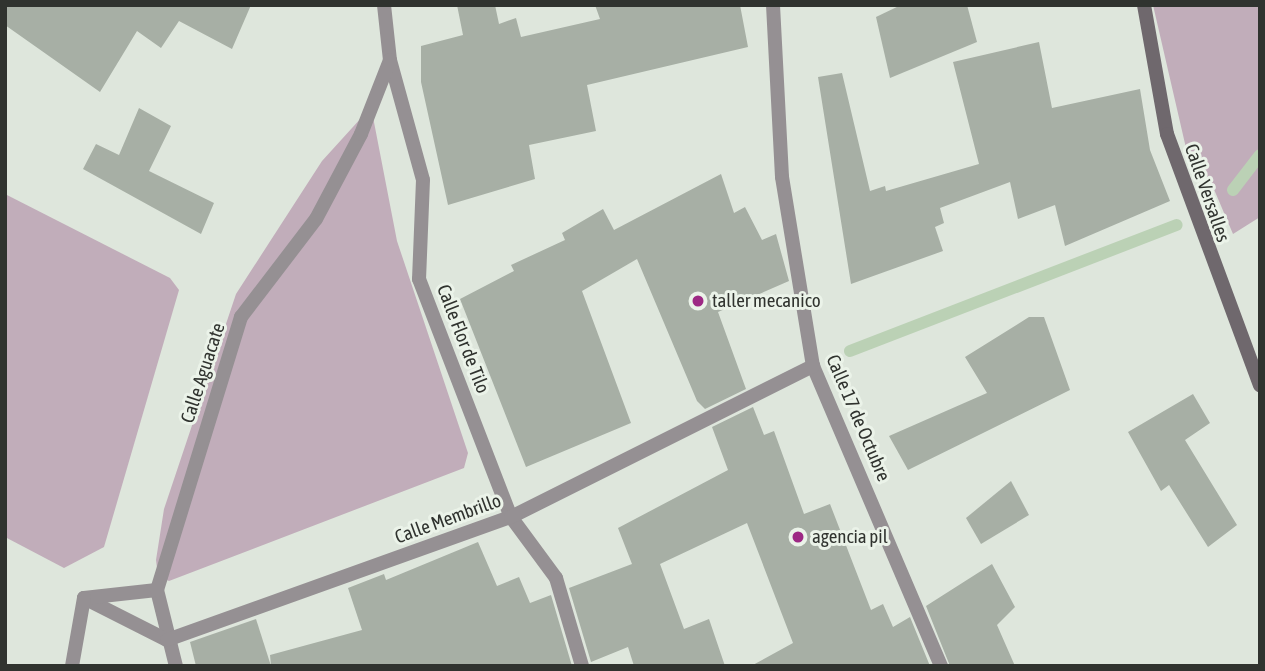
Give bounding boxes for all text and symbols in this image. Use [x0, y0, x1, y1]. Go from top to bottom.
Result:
street label: Calle Versalles [1180, 141, 1234, 245]
street label: Calle Flor de Tilo [432, 281, 494, 397]
place label: taller mecanico [712, 290, 821, 312]
marker: taller mecanico [690, 293, 706, 309]
street label: Calle Aguacate [176, 320, 230, 426]
street label: Calle 17 de Octubre [821, 351, 895, 485]
street label: Calle Membrillo [392, 489, 504, 549]
place label: agencia pil [812, 526, 888, 548]
marker: agencia pil [790, 529, 806, 545]

